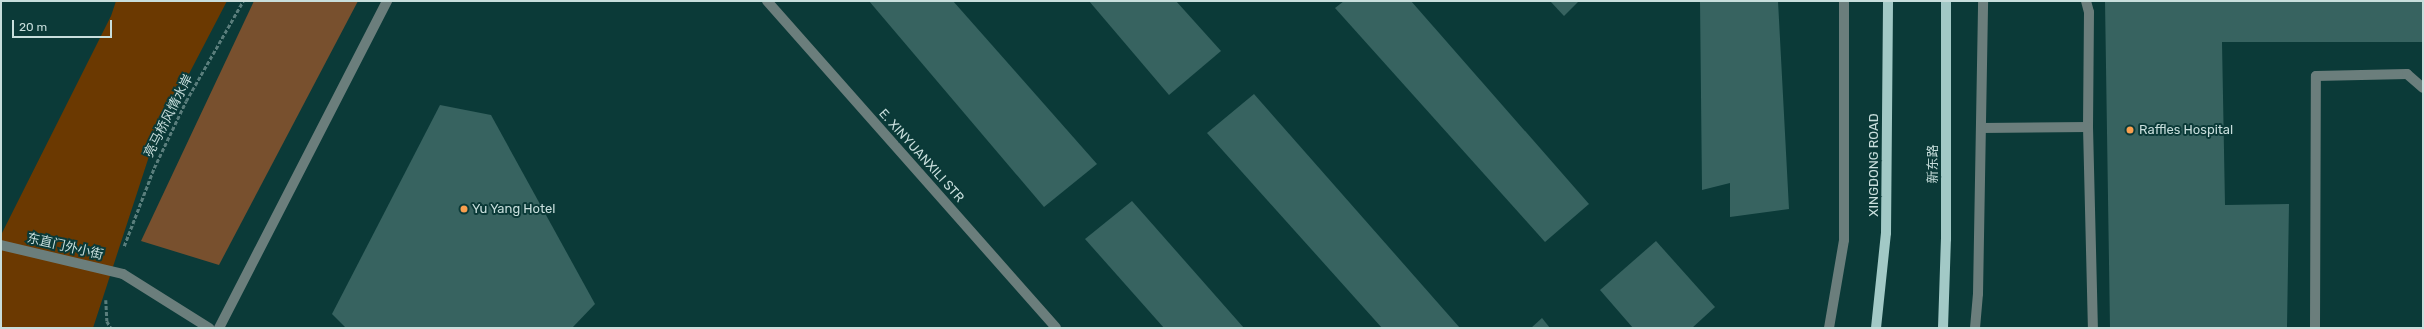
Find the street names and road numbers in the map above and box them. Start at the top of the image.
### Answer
street label: 亮马桥风情水岸 [141,72,197,160]
street label: E. XINYUANXILI STR [875,106,967,206]
street label: XINGDONG ROAD [1866,113,1882,217]
street label: 新东路 [1925,145,1941,183]
street label: 东直门外小街 [25,231,105,263]

